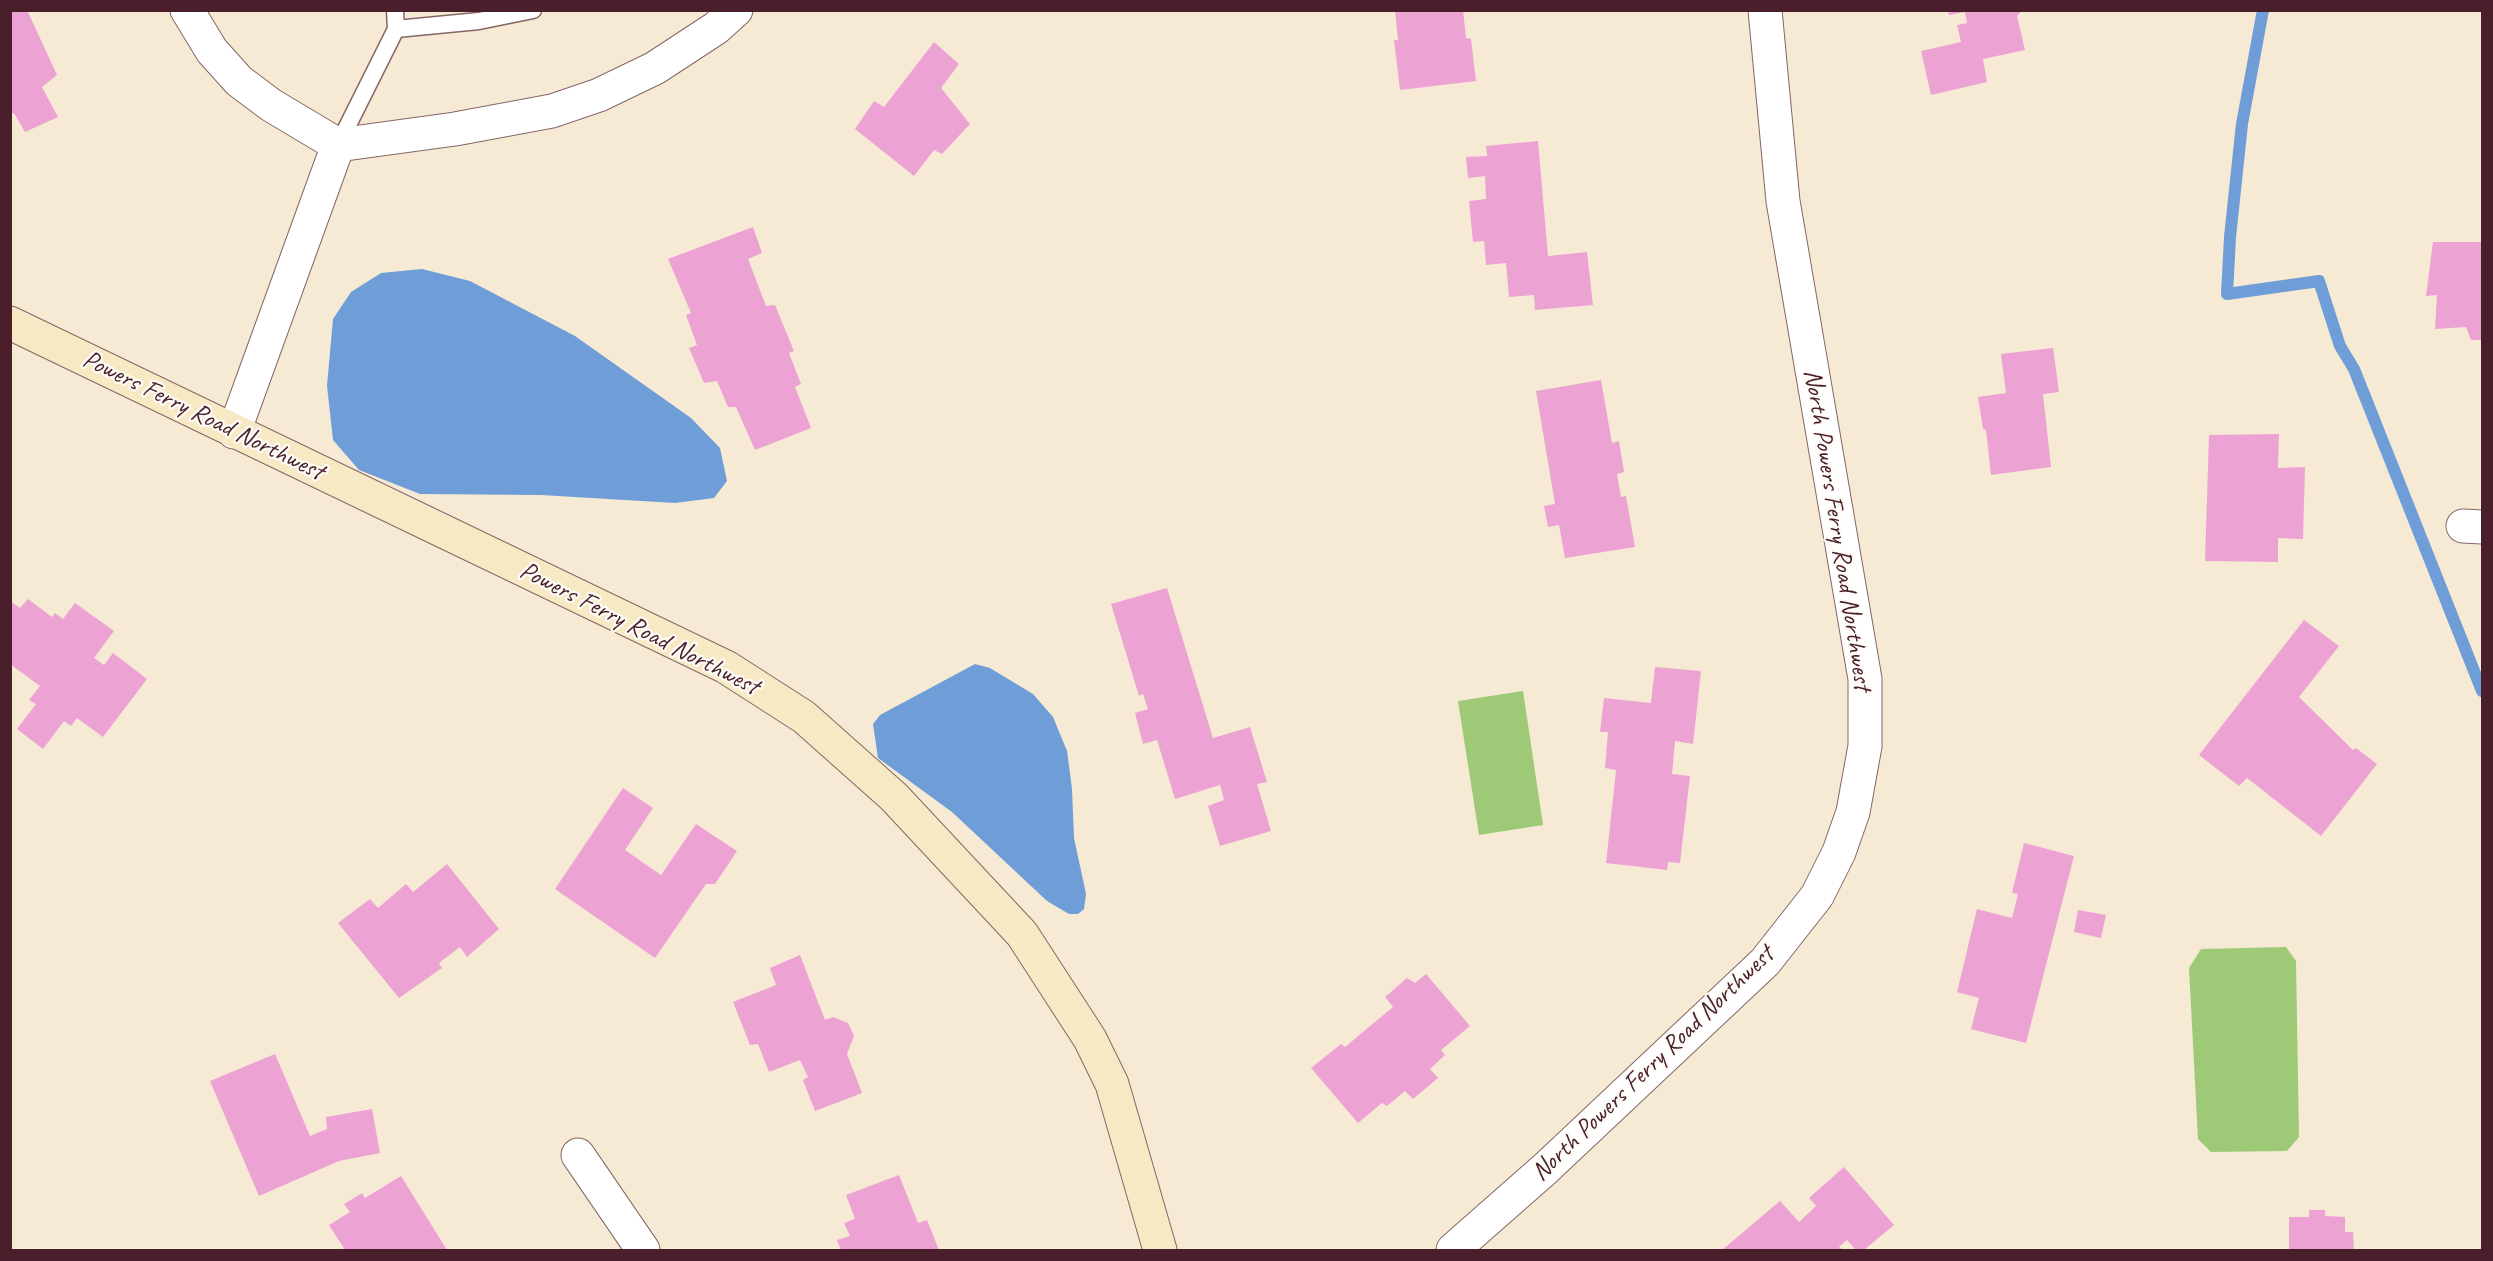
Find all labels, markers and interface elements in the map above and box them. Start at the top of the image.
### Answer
street label: Powers Ferry Road Northwest [77,344,329,488]
street label: North Powers Ferry Road Northwest [1796,367,1878,693]
street label: Powers Ferry Road Northwest [514,555,764,703]
street label: North Powers Ferry Road Northwest [1525,940,1781,1188]

